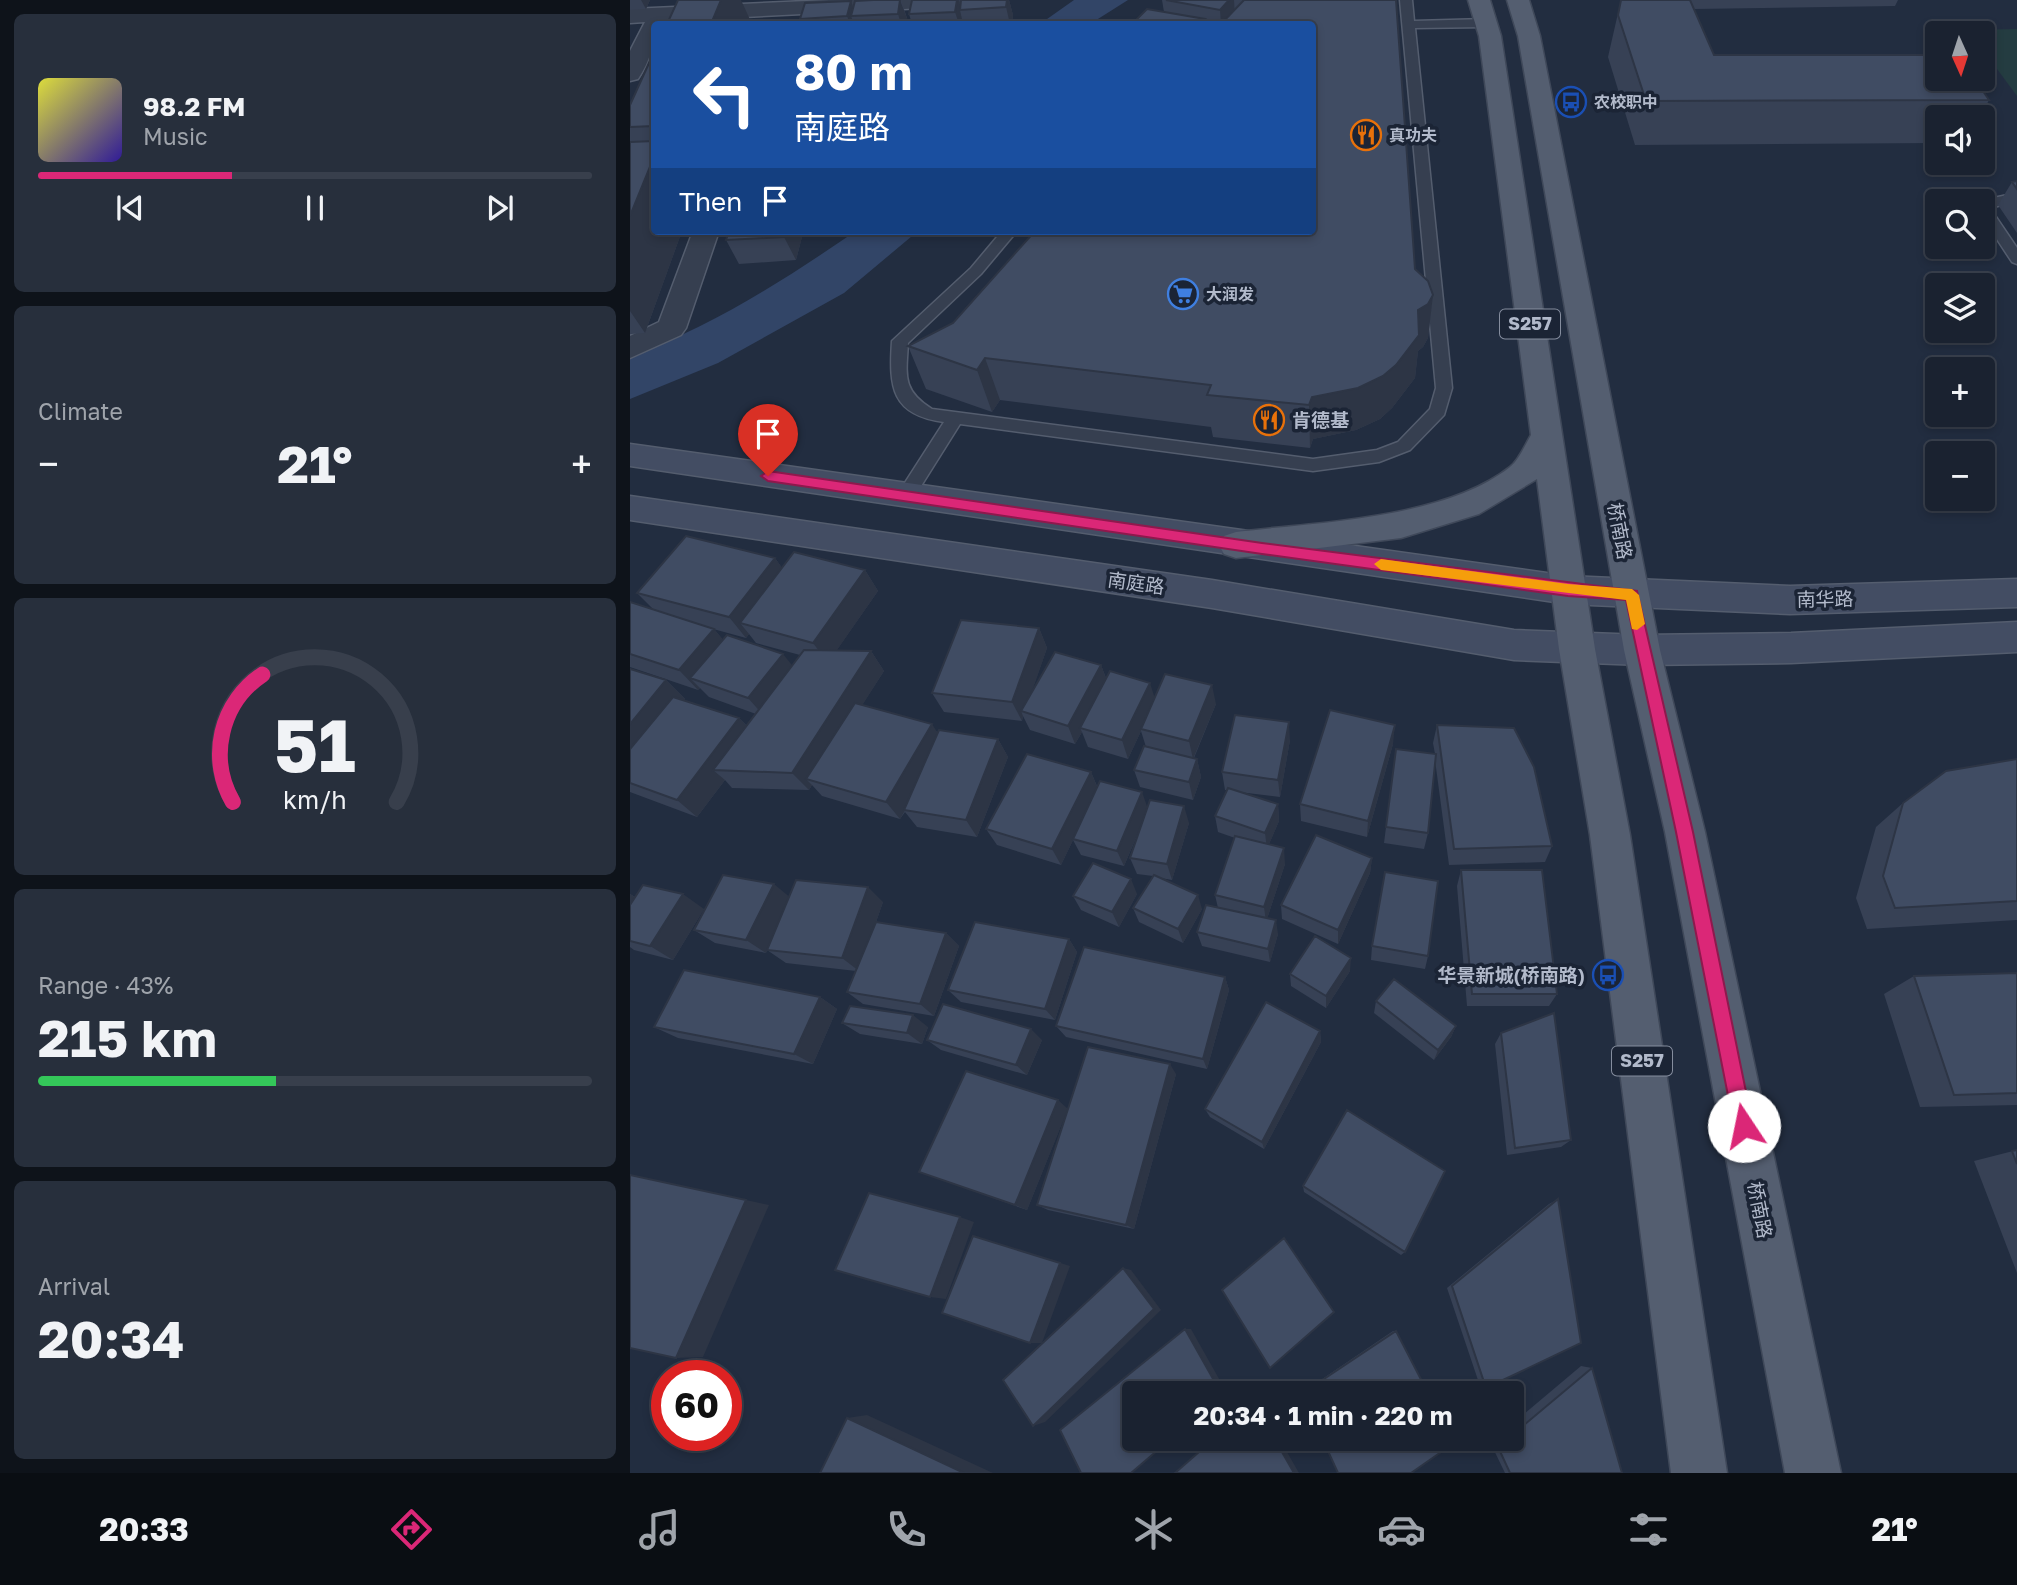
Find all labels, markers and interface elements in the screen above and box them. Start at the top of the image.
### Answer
north arrow [1925,21,1995,91]
map controls [1925,21,1995,511]
text: 80 m [794,42,912,101]
icon: left [679,49,770,140]
bus stop icon: 农校职中 [1554,85,1588,119]
text: 98.2 FM [143,91,245,122]
place label: 农校职中 [1594,92,1658,112]
button: sound [1925,105,1995,175]
text: 南庭路 [794,108,890,146]
restaurant icon: 真功夫 [1349,118,1383,152]
text: Music [143,122,208,150]
place label: 真功夫 [1389,125,1437,145]
icon: arrive [756,182,794,220]
text: Then [679,186,742,217]
icon: previous [111,189,149,227]
icon: pause [296,189,334,227]
icon: next [481,189,519,227]
button: search [1925,189,1995,259]
button: layers [1925,273,1995,343]
supermarket icon: 大润发 [1166,277,1200,311]
place label: 大润发 [1206,284,1254,304]
road number: S257 [1500,310,1560,338]
button: + [1925,357,1995,427]
text: Climate [38,397,123,425]
restaurant icon: 肯德基 [1252,403,1286,437]
pin [738,404,798,476]
place label: 肯德基 [1292,408,1350,431]
icon: arrive [749,415,787,453]
text: 21° [277,432,353,494]
text: − [38,441,59,486]
text: + [571,441,592,486]
button: − [1925,441,1995,511]
street label: 桥南路 [1604,501,1637,561]
street label: 南庭路 [1106,567,1166,598]
street label: 南华路 [1796,587,1854,610]
text: 51 [274,702,356,789]
text: km/h [283,784,347,815]
bus stop icon: 华景新城(桥南路) [1591,958,1625,992]
place label: 华景新城(桥南路) [1438,963,1585,986]
text: Range · 43% [38,971,173,999]
text: 215 km [38,1006,217,1068]
road number: S257 [1612,1046,1672,1076]
position arrow [1707,1089,1781,1163]
street label: 桥南路 [1744,1180,1777,1240]
text: Arrival [38,1272,110,1300]
text: 20:34 [38,1307,184,1369]
speed limit sign: 60 [651,1360,742,1451]
text: 20:34 · 1 min · 220 m [1193,1400,1453,1431]
icon: directions [387,1505,436,1554]
icon: music [635,1505,684,1554]
icon: phone [882,1505,931,1554]
icon: climate [1129,1505,1178,1554]
icon: car [1377,1505,1426,1554]
icon: filters [1624,1505,1673,1554]
text: 20:33 [99,1510,189,1548]
text: 21° [1871,1510,1918,1548]

